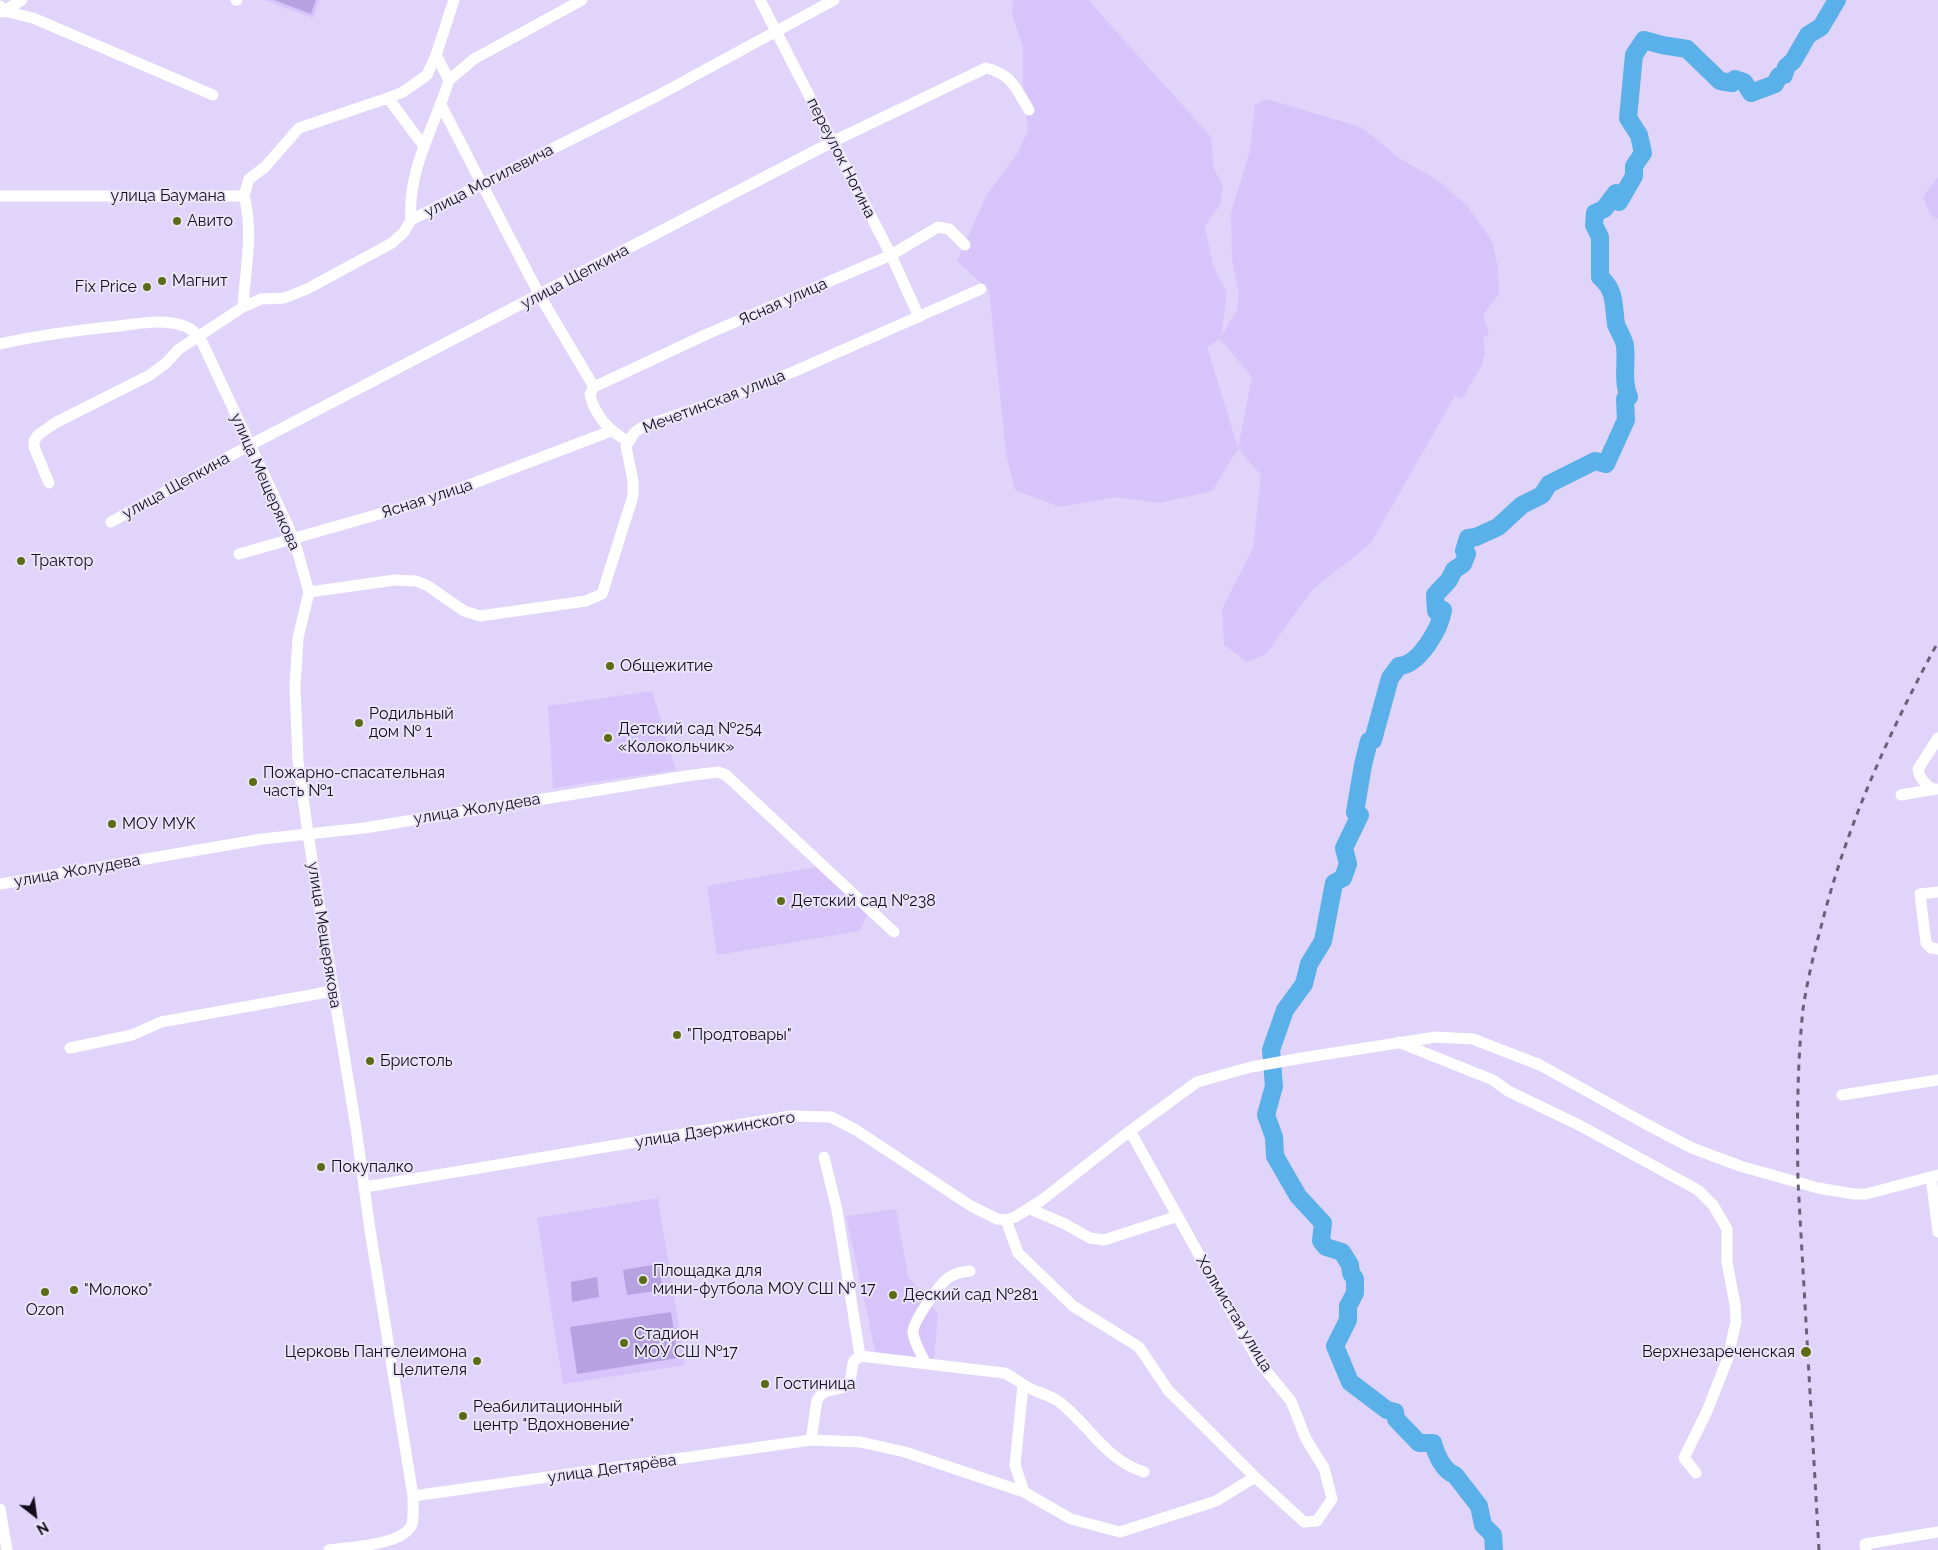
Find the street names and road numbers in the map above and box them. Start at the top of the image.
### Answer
street label: переулок Ногина [802,95,880,221]
street label: улица Могилевича [421,140,557,222]
street label: улица Баумана [111,186,225,206]
street label: улица Щепкина [518,240,632,314]
street label: Ясная улица [736,274,830,330]
street label: Мечетинская улица [640,366,788,438]
street label: улица Мещерякова [226,410,304,554]
street label: улица Щепкина [119,449,233,523]
street label: Ясная улица [379,475,475,523]
street label: улица Жолудева [412,790,542,828]
street label: улица Жолудева [12,850,142,892]
street label: улица Мещерякова [303,860,345,1010]
street label: улица Дзержинского [634,1108,796,1152]
street label: Холмистая улица [1192,1252,1276,1376]
street label: улица Дегтярёва [547,1450,677,1488]

